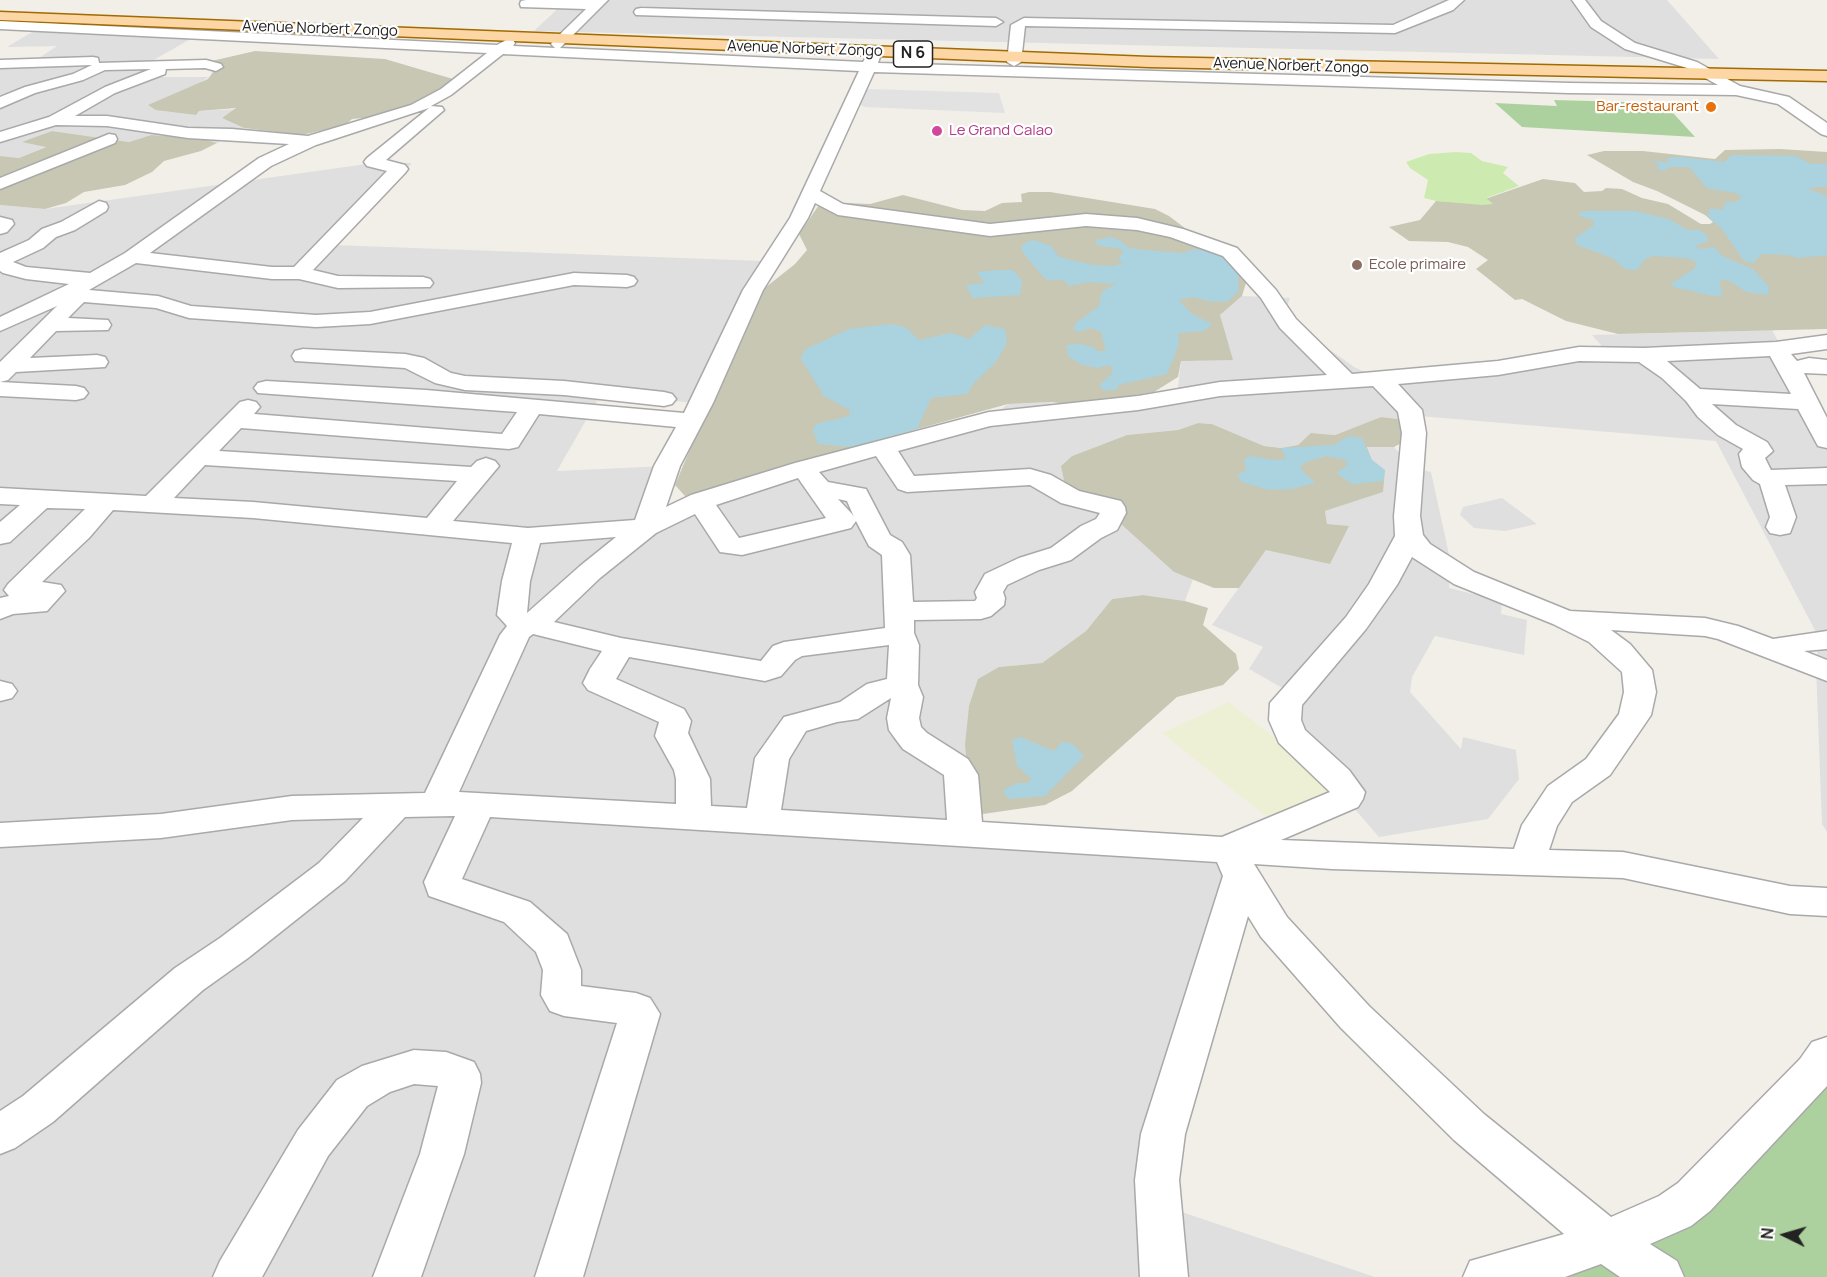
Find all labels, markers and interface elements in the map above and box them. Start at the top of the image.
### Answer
street label: Avenue Norbert Zongo [242,17,398,41]
street label: Avenue Norbert Zongo [727,37,883,61]
road number: N 6 [894,41,932,67]
street label: Avenue Norbert Zongo [1213,54,1369,78]
place label: Bar-restaurant [1596,98,1699,116]
marker: Bar-restaurant [1704,100,1718,114]
place label: Le Grand Calao [949,122,1053,140]
marker: Le Grand Calao [930,124,944,138]
place label: Ecole primaire [1369,256,1466,274]
marker: Ecole primaire [1350,258,1364,272]
north arrow [1755,1205,1815,1265]
text: N [1756,1227,1779,1240]

